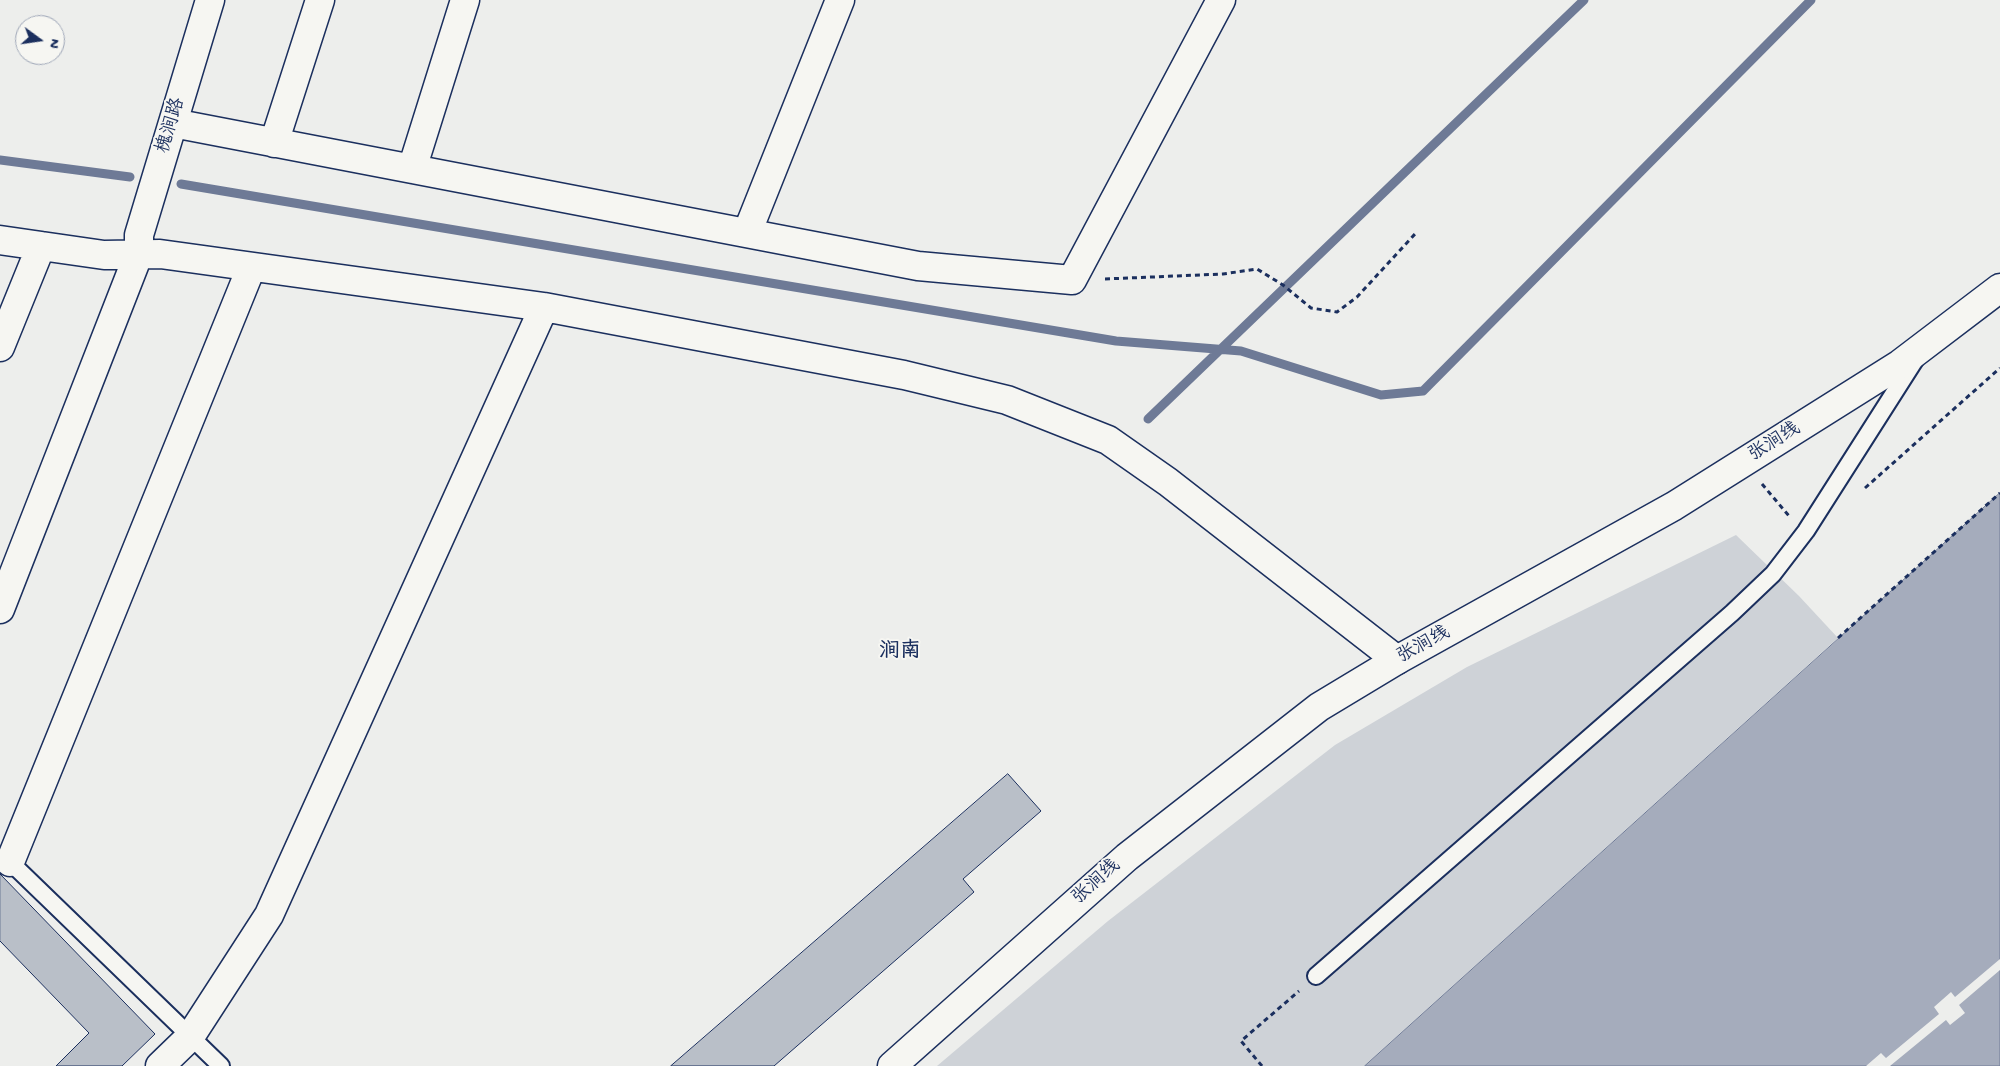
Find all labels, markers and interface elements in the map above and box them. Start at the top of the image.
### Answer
north arrow [15,15,65,65]
text: N [45,37,63,50]
street label: 槐涧路 [153,95,191,157]
street label: 张涧线 [1745,418,1805,468]
street label: 张涧线 [1394,622,1454,670]
district label: 涧南 [879,640,921,666]
street label: 张涧线 [1068,855,1126,911]

